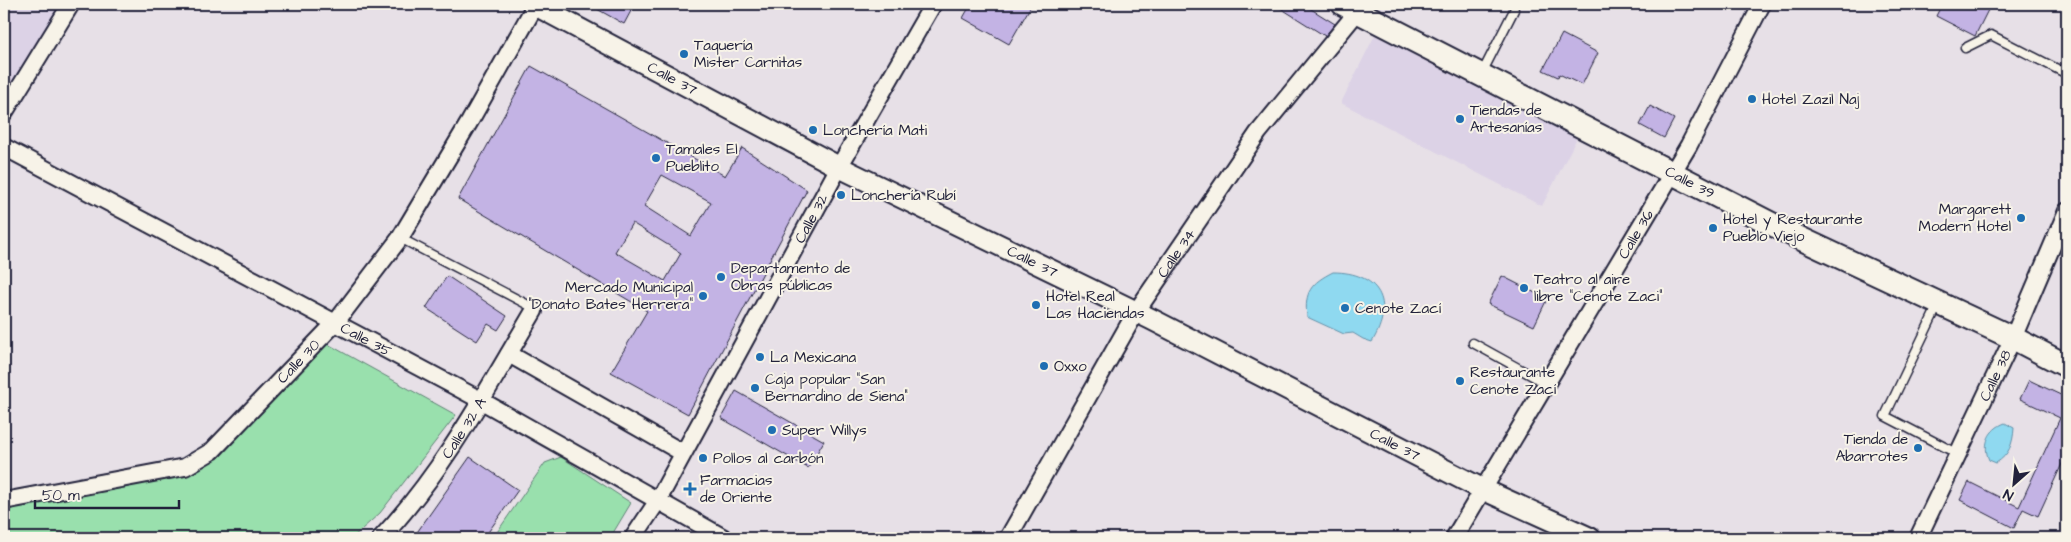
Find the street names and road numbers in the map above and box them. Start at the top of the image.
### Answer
street label: Calle 37 [643,57,701,101]
street label: Calle 39 [1661,161,1718,204]
street label: Calle 32 [790,190,834,247]
street label: Calle 36 [1613,205,1659,263]
street label: Calle 34 [1152,225,1201,282]
street label: Calle 37 [1003,240,1061,283]
street label: Calle 35 [337,317,396,362]
street label: Calle 30 [272,334,325,388]
street label: Calle 38 [1975,346,2017,405]
street label: Calle 32 A [437,393,492,463]
street label: Calle 37 [1366,423,1424,466]

